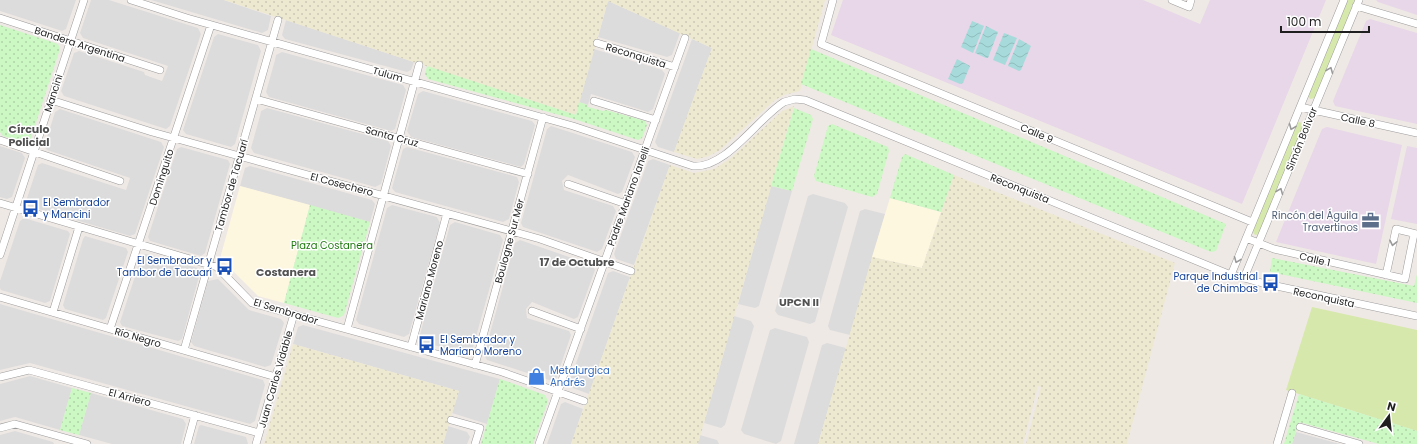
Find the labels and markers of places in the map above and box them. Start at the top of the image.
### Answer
place label: El Sembrador y Mancini [43,195,110,222]
bus stop icon: El Sembrador y Mancini [20,198,40,218]
place label: Rincón del Águila Travertinos [1272,208,1358,235]
office icon: Rincón del Águila Travertinos [1361,211,1381,231]
place label: El Sembrador y Tambor de Tacuarí [117,253,213,280]
bus stop icon: El Sembrador y Tambor de Tacuarí [215,256,235,276]
place label: Parque Industrial de Chimbas [1173,269,1258,296]
bus stop icon: Parque Industrial de Chimbas [1261,272,1281,292]
place label: El Sembrador y Mariano Moreno [440,332,522,359]
bus stop icon: El Sembrador y Mariano Moreno [417,335,437,355]
place label: Metalurgica Andrés [550,363,610,390]
shop icon: Metalurgica Andrés [527,366,547,386]

